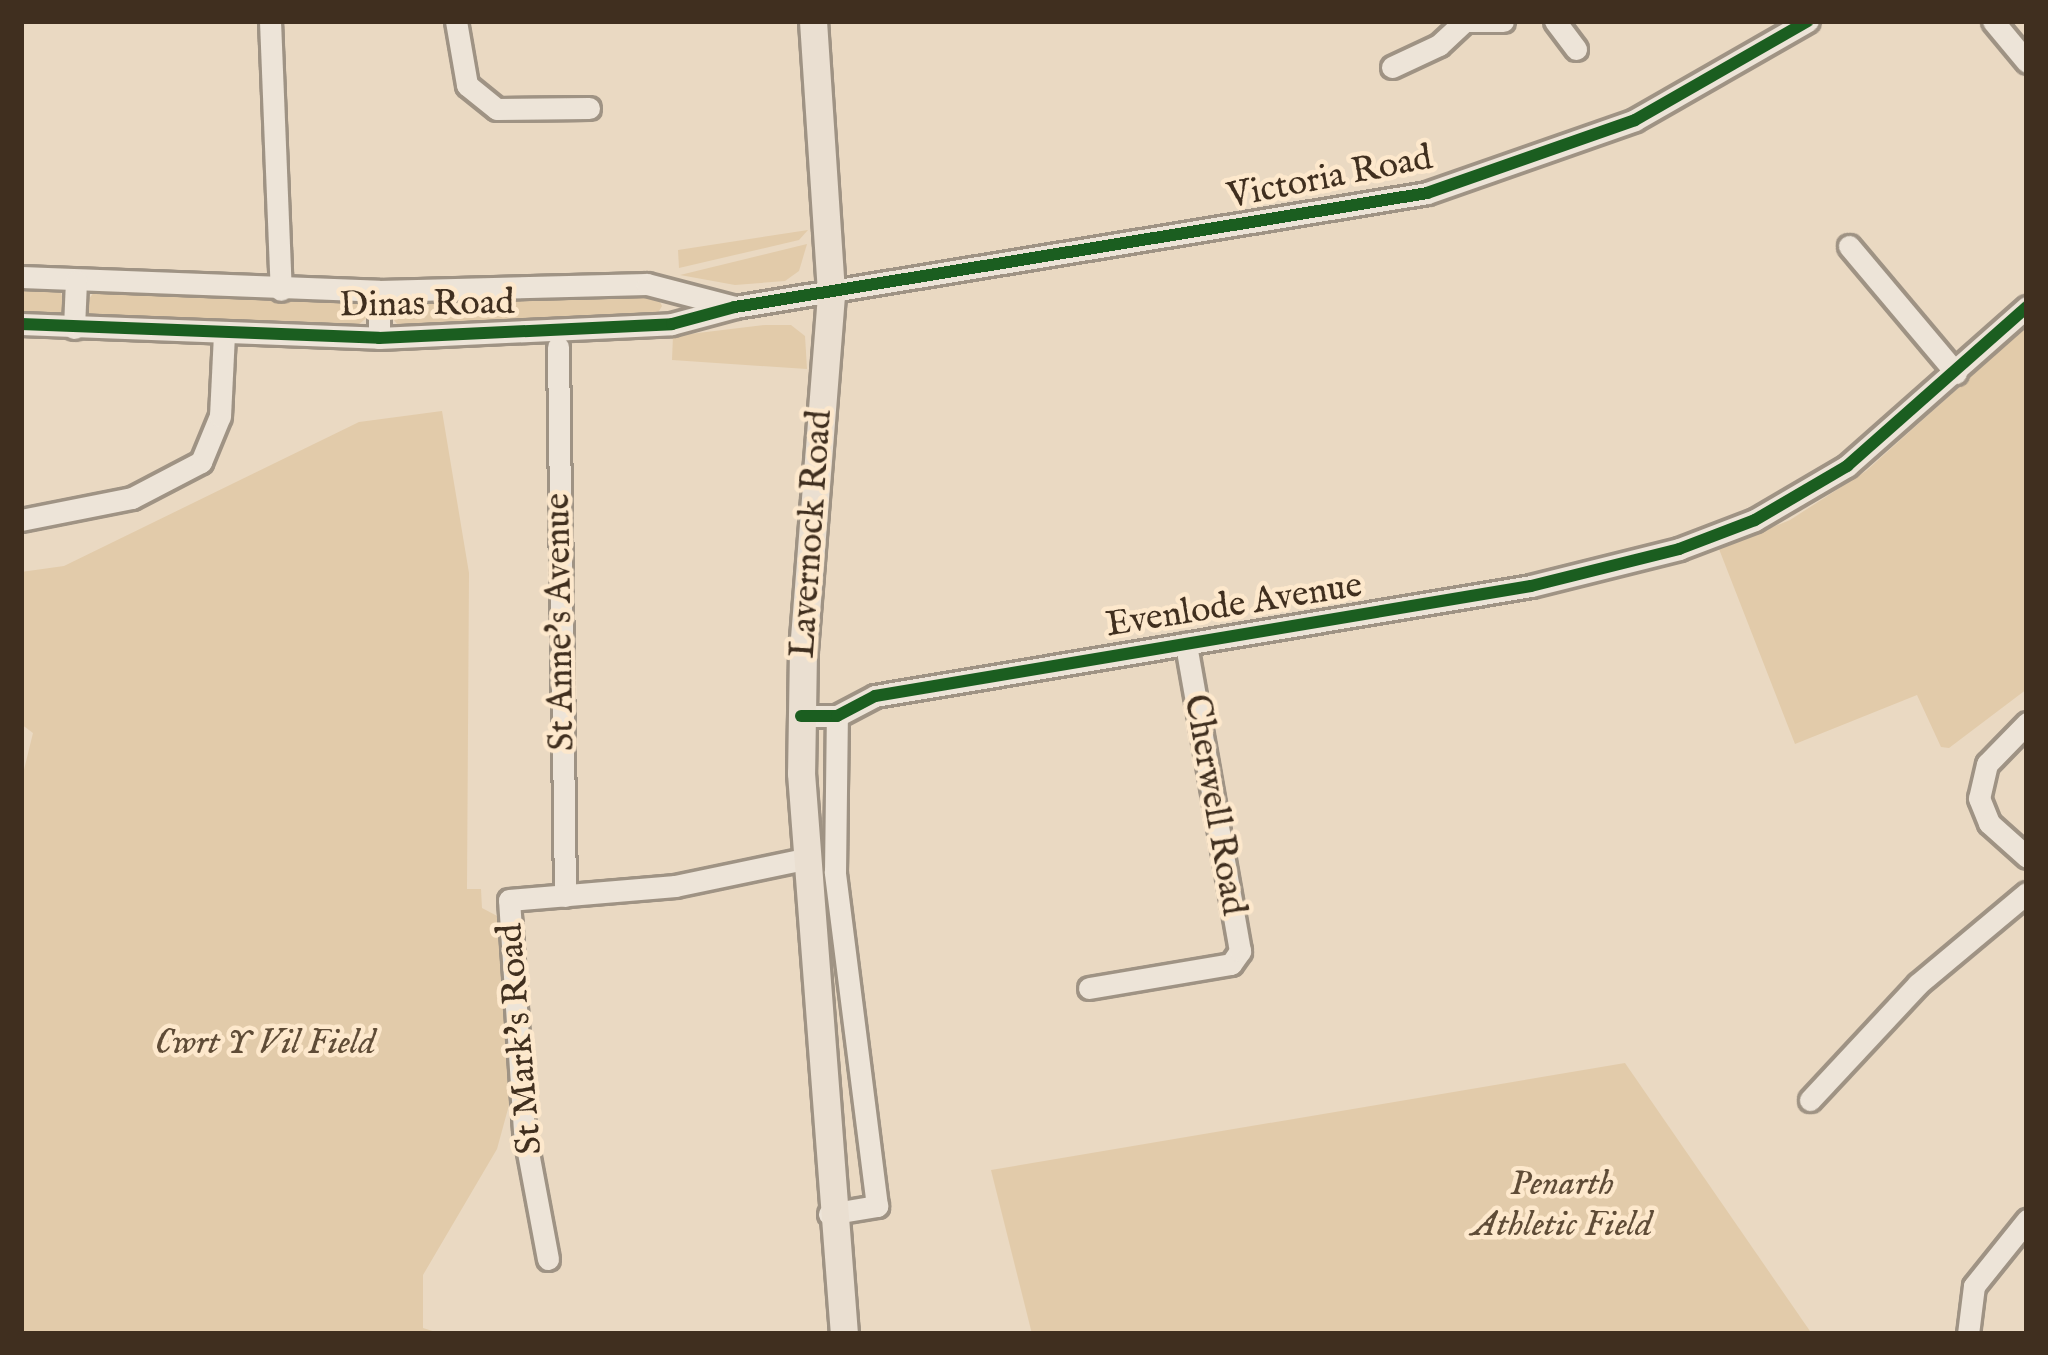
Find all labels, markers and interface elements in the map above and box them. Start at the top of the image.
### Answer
street label: Victoria Road [1224,137,1436,219]
street label: Dinas Road [339,282,515,328]
street label: Lavernock Road [782,408,842,660]
street label: St Anne's Avenue [537,493,585,751]
street label: Evenlode Avenue [1103,564,1365,648]
street label: Cherwell Road [1173,691,1255,919]
street label: St Mark's Road [489,922,553,1156]
park label: Cwrt Y Vil Field [155,1022,375,1066]
park label: Penarth Athletic Field [1472,1162,1652,1247]

